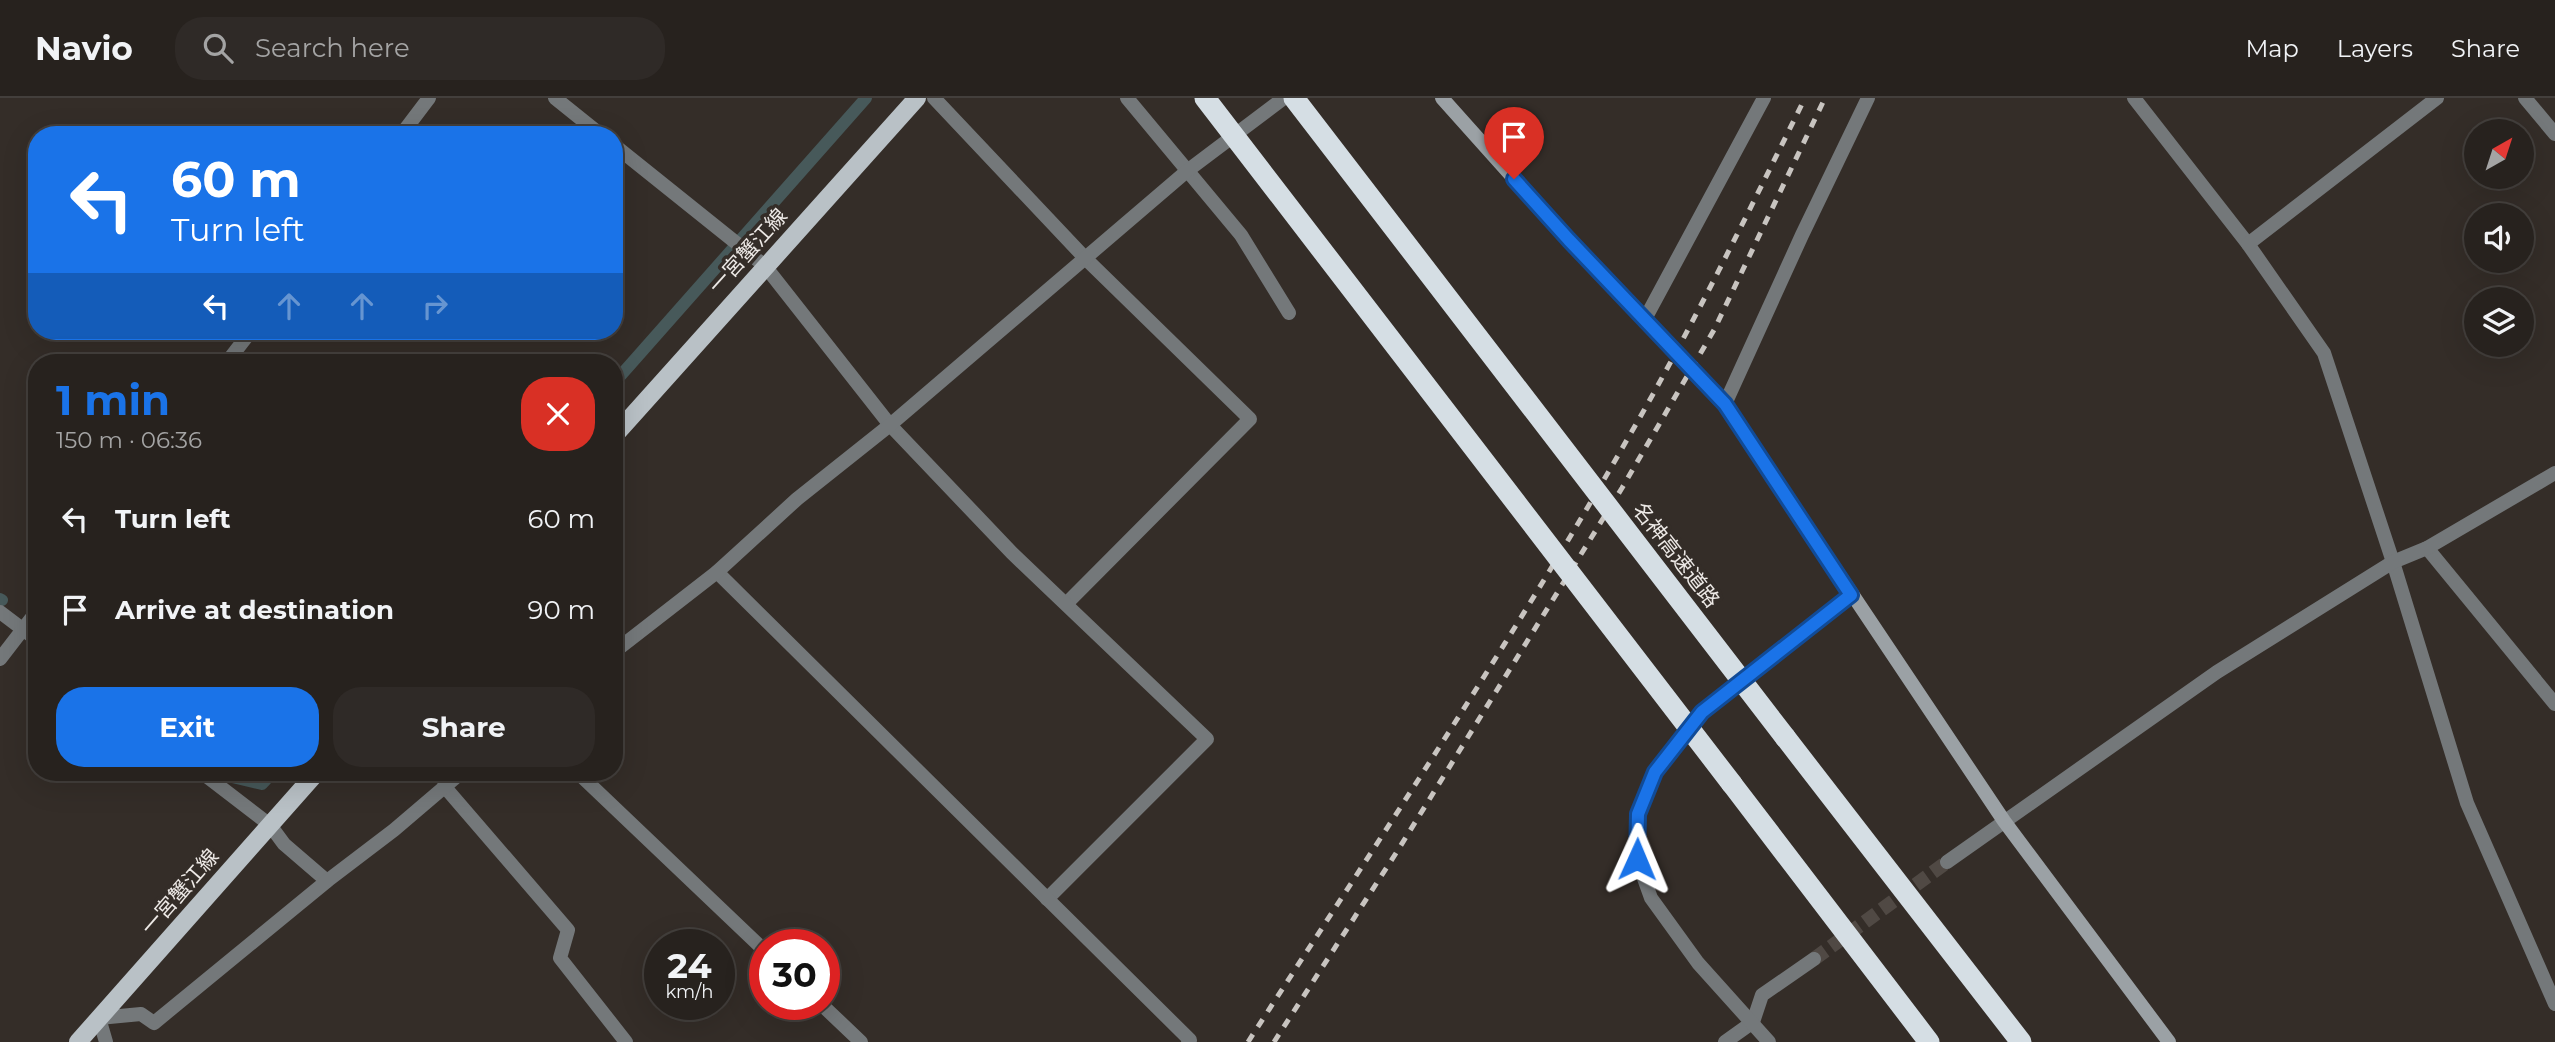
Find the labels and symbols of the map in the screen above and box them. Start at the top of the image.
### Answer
pin [1484,107,1544,179]
north arrow [2464,119,2534,189]
street label: 一宮蟹江線 [703,203,792,298]
street label: 名神高速道路 [1628,497,1725,612]
position arrow [1600,822,1674,896]
street label: 一宮蟹江線 [136,844,223,939]
speed limit sign: 30 [749,929,840,1020]

